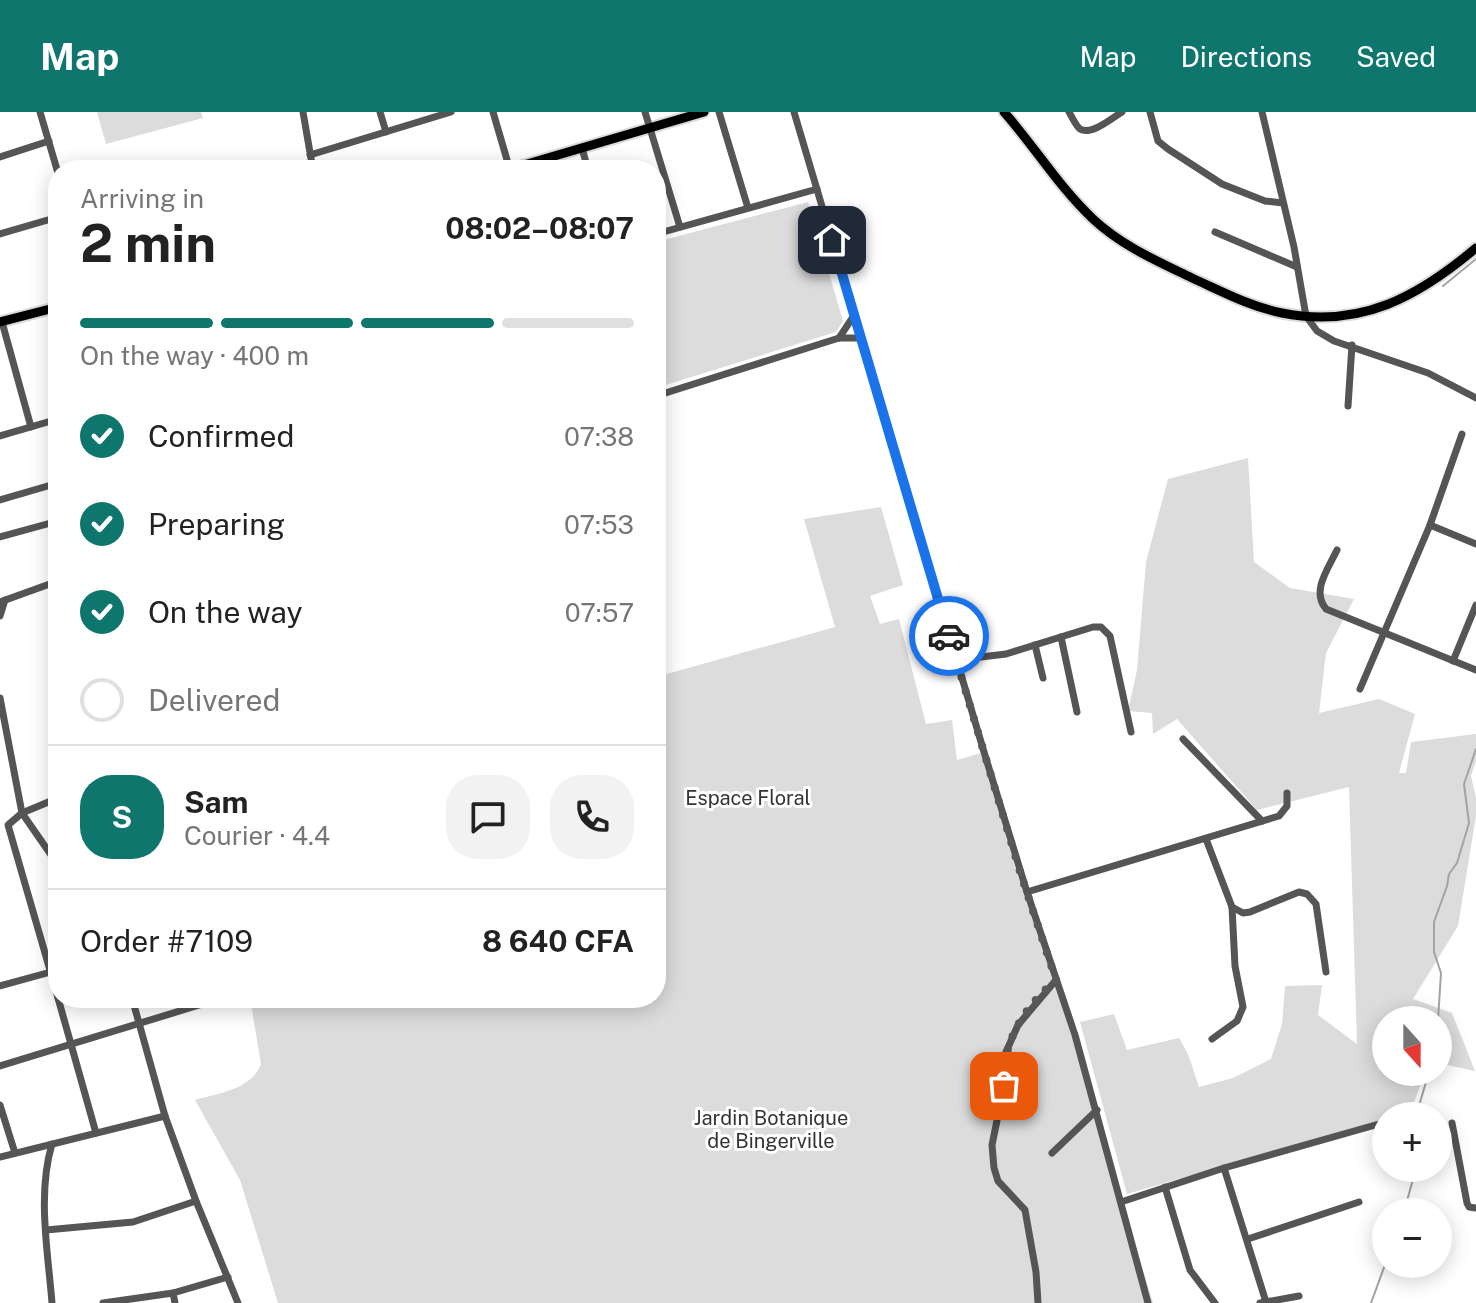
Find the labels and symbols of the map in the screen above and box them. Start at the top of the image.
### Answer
pin [798,206,866,274]
courier [909,596,989,676]
park label: Espace Floral [685,786,811,810]
north arrow [1372,1006,1452,1086]
pin [970,1052,1038,1120]
park label: Jardin Botanique de Bingerville [694,1106,848,1153]

